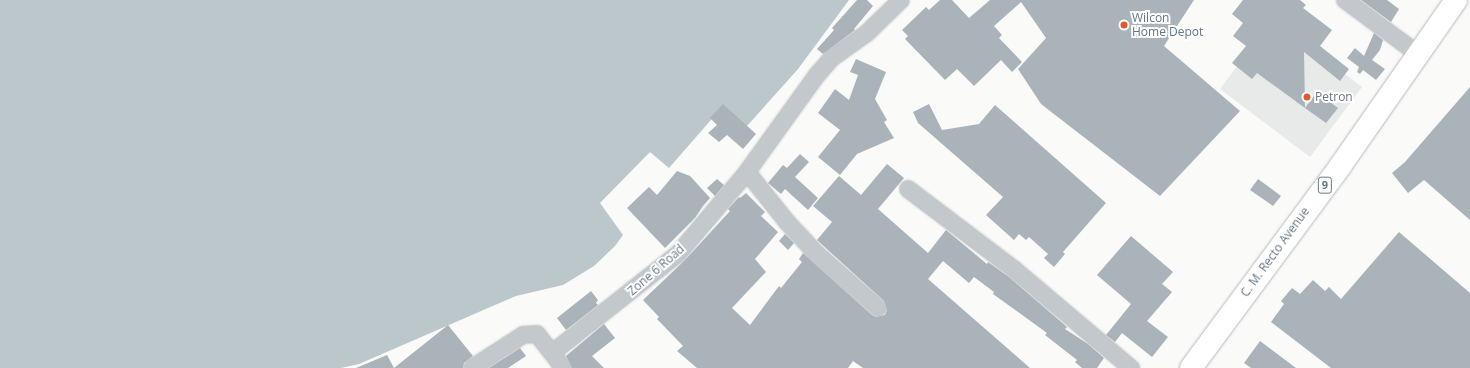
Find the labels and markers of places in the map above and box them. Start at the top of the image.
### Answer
place label: Wilcon Home Depot [1132,11,1203,39]
marker: Wilcon Home Depot [1119,20,1129,30]
place label: Petron [1315,90,1353,104]
marker: Petron [1302,92,1312,102]

